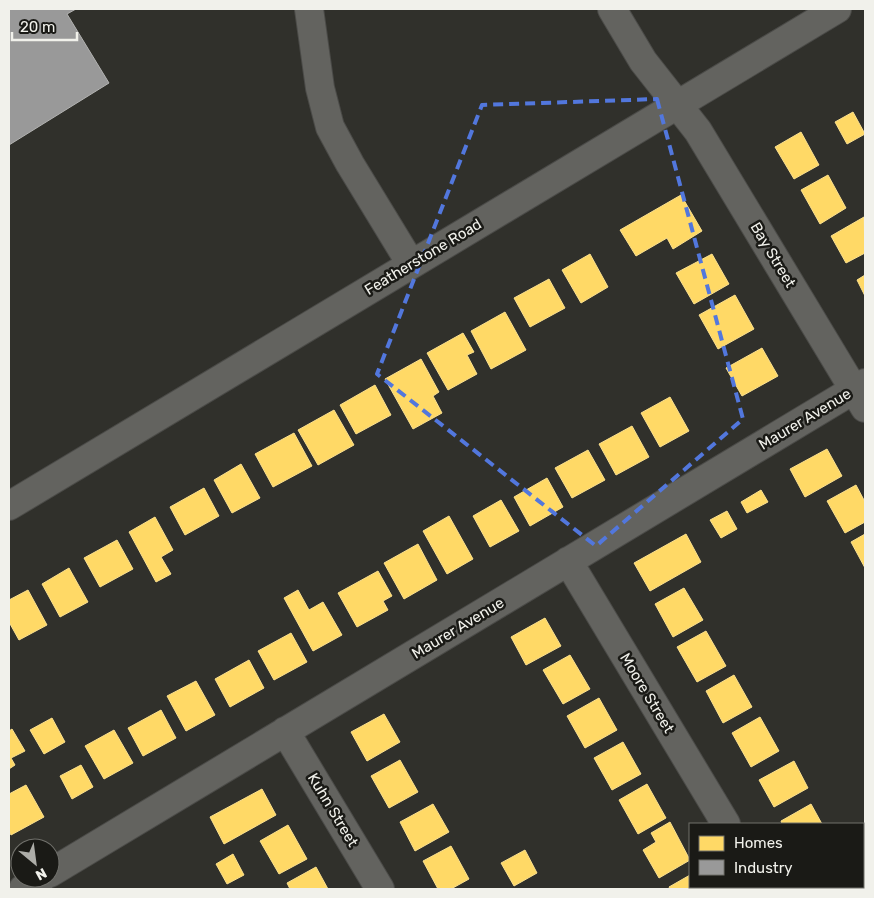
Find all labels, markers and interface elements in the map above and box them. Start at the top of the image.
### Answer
scale bar [12,10,78,42]
text: 20 m [20,18,55,36]
street label: Featherstone Road [361,215,485,299]
street label: Bay Street [746,219,800,291]
street label: Maurer Avenue [756,384,854,454]
street label: Maurer Avenue [409,593,507,663]
street label: Moore Street [616,650,678,736]
street label: Kuhn Street [304,770,362,850]
legend [689,823,864,888]
text: Homes [734,834,783,852]
north arrow [10,838,60,888]
text: Industry [734,859,793,877]
text: N [33,864,50,884]

